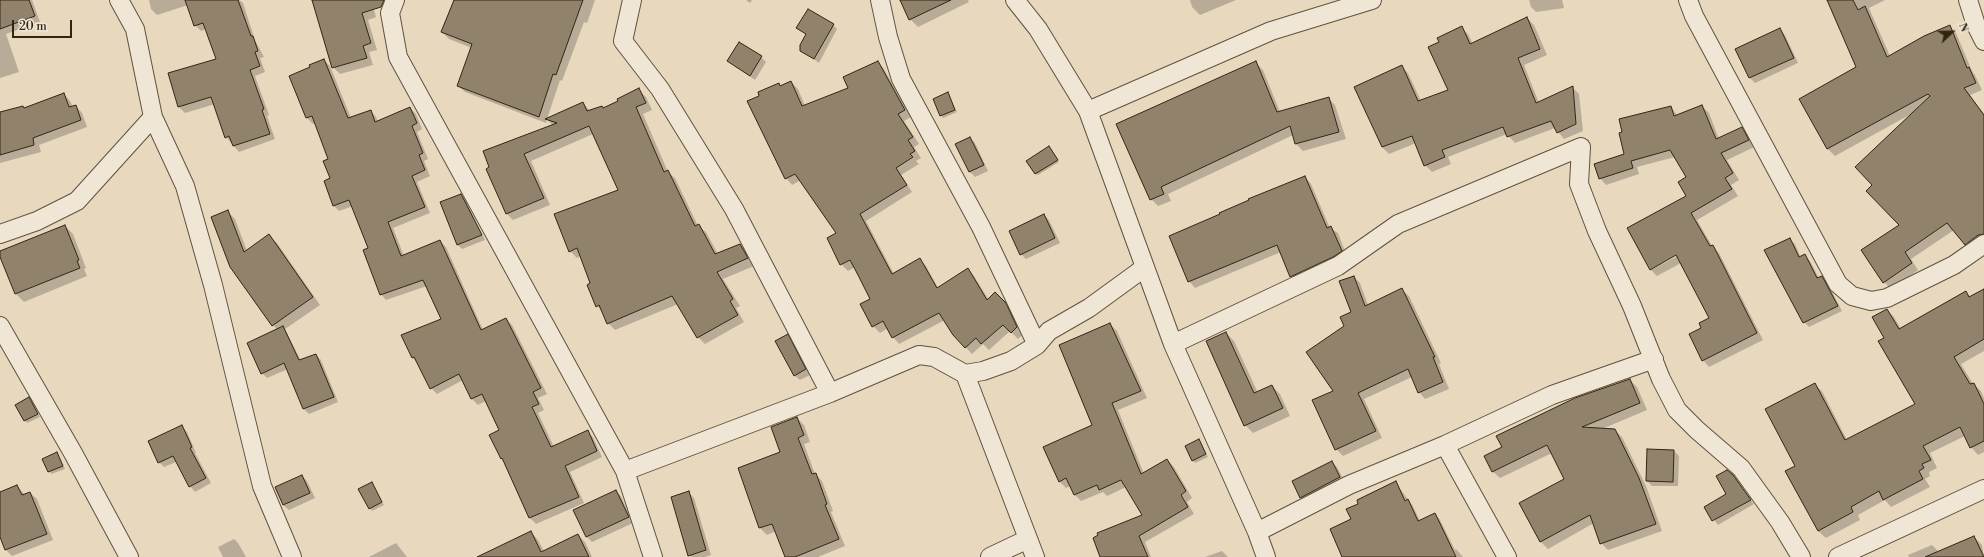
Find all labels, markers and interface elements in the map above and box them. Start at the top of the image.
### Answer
scale bar [14,12,74,38]
north arrow [1932,12,1972,52]
text: 20 m [19,19,47,34]
text: N [1955,21,1971,34]

